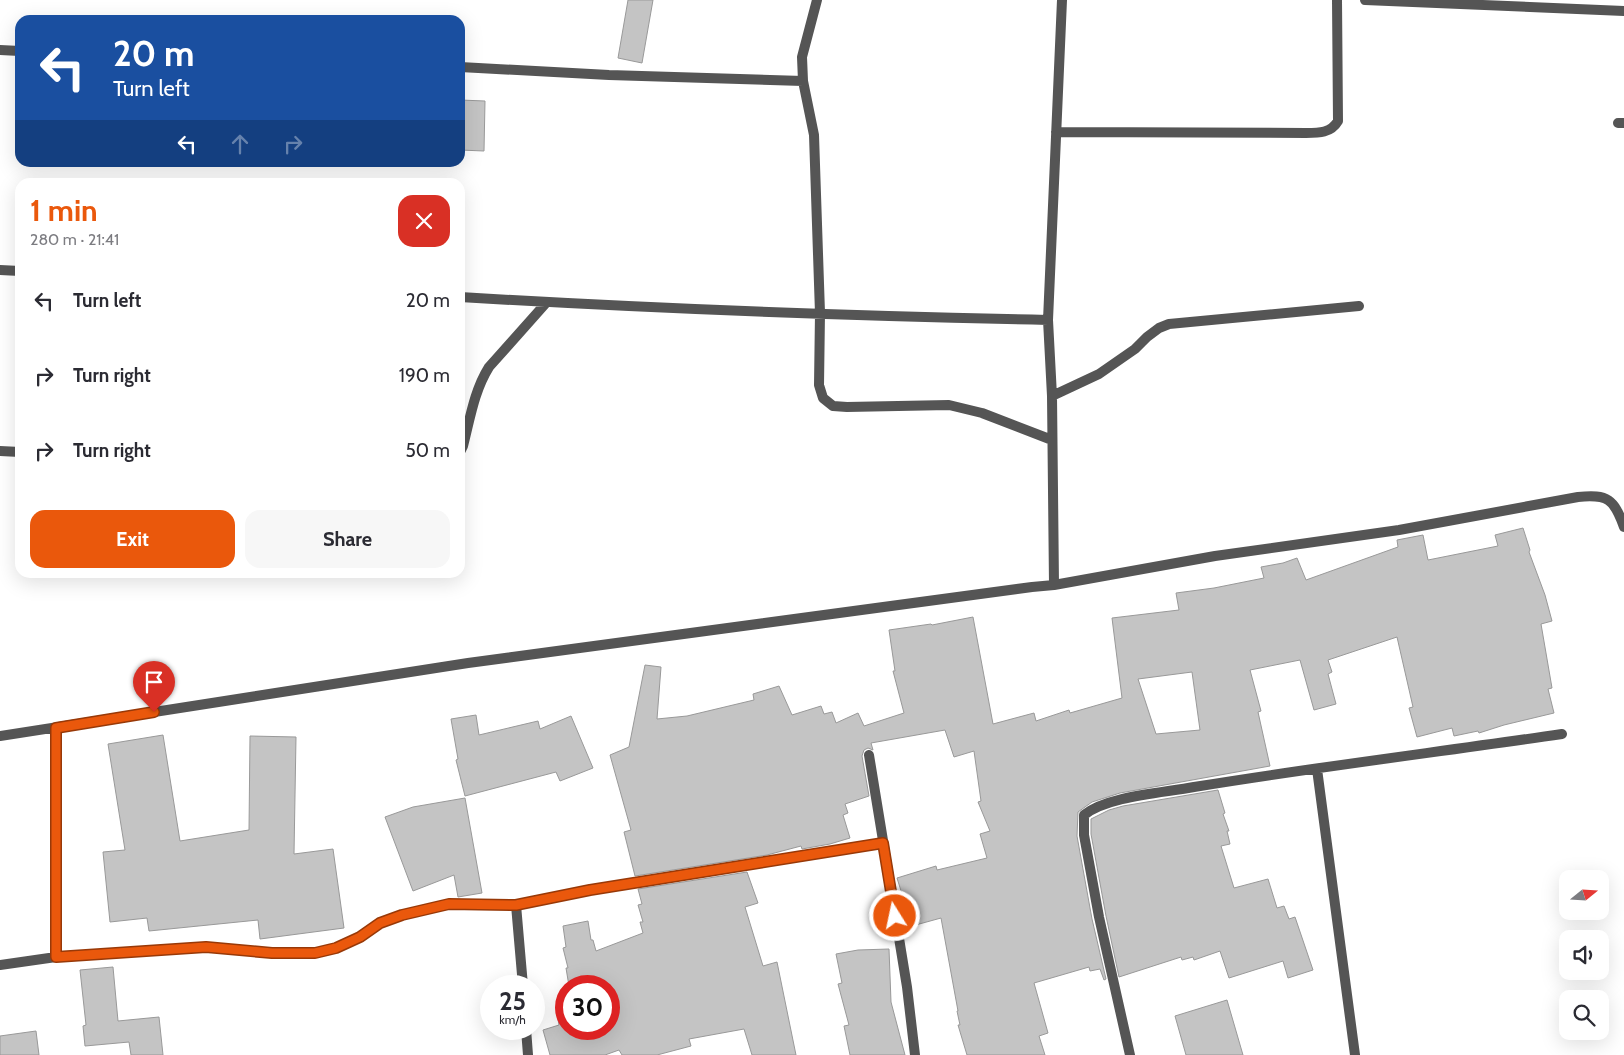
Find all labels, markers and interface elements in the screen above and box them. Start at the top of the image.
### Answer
text: 20 m [113,32,195,75]
icon: left [30,35,95,100]
text: Turn left [113,75,190,102]
icon: left [173,130,201,158]
icon: ahead [226,130,254,158]
icon: right [279,130,307,158]
text: 1 min [30,192,98,229]
button: close [398,195,450,247]
text: 280 m · 21:41 [30,230,119,249]
icon: left [30,287,58,315]
text: Turn left [73,289,141,312]
text: 20 m [406,289,450,312]
icon: right [30,362,58,390]
text: Turn right [73,364,151,387]
text: 190 m [399,364,450,387]
icon: right [30,437,58,465]
text: Turn right [73,439,151,462]
text: 50 m [406,439,450,462]
button: Exit [30,510,235,568]
button: Share [245,510,450,568]
pin [133,661,175,712]
icon: arrive [140,668,168,696]
north arrow [1559,870,1609,920]
map controls [1559,870,1609,1040]
position arrow [868,889,920,941]
button: sound [1559,930,1609,980]
speed limit sign: 30 [555,975,620,1040]
text: 25 [499,986,526,1016]
button: search [1559,990,1609,1040]
text: km/h [499,1012,526,1027]

